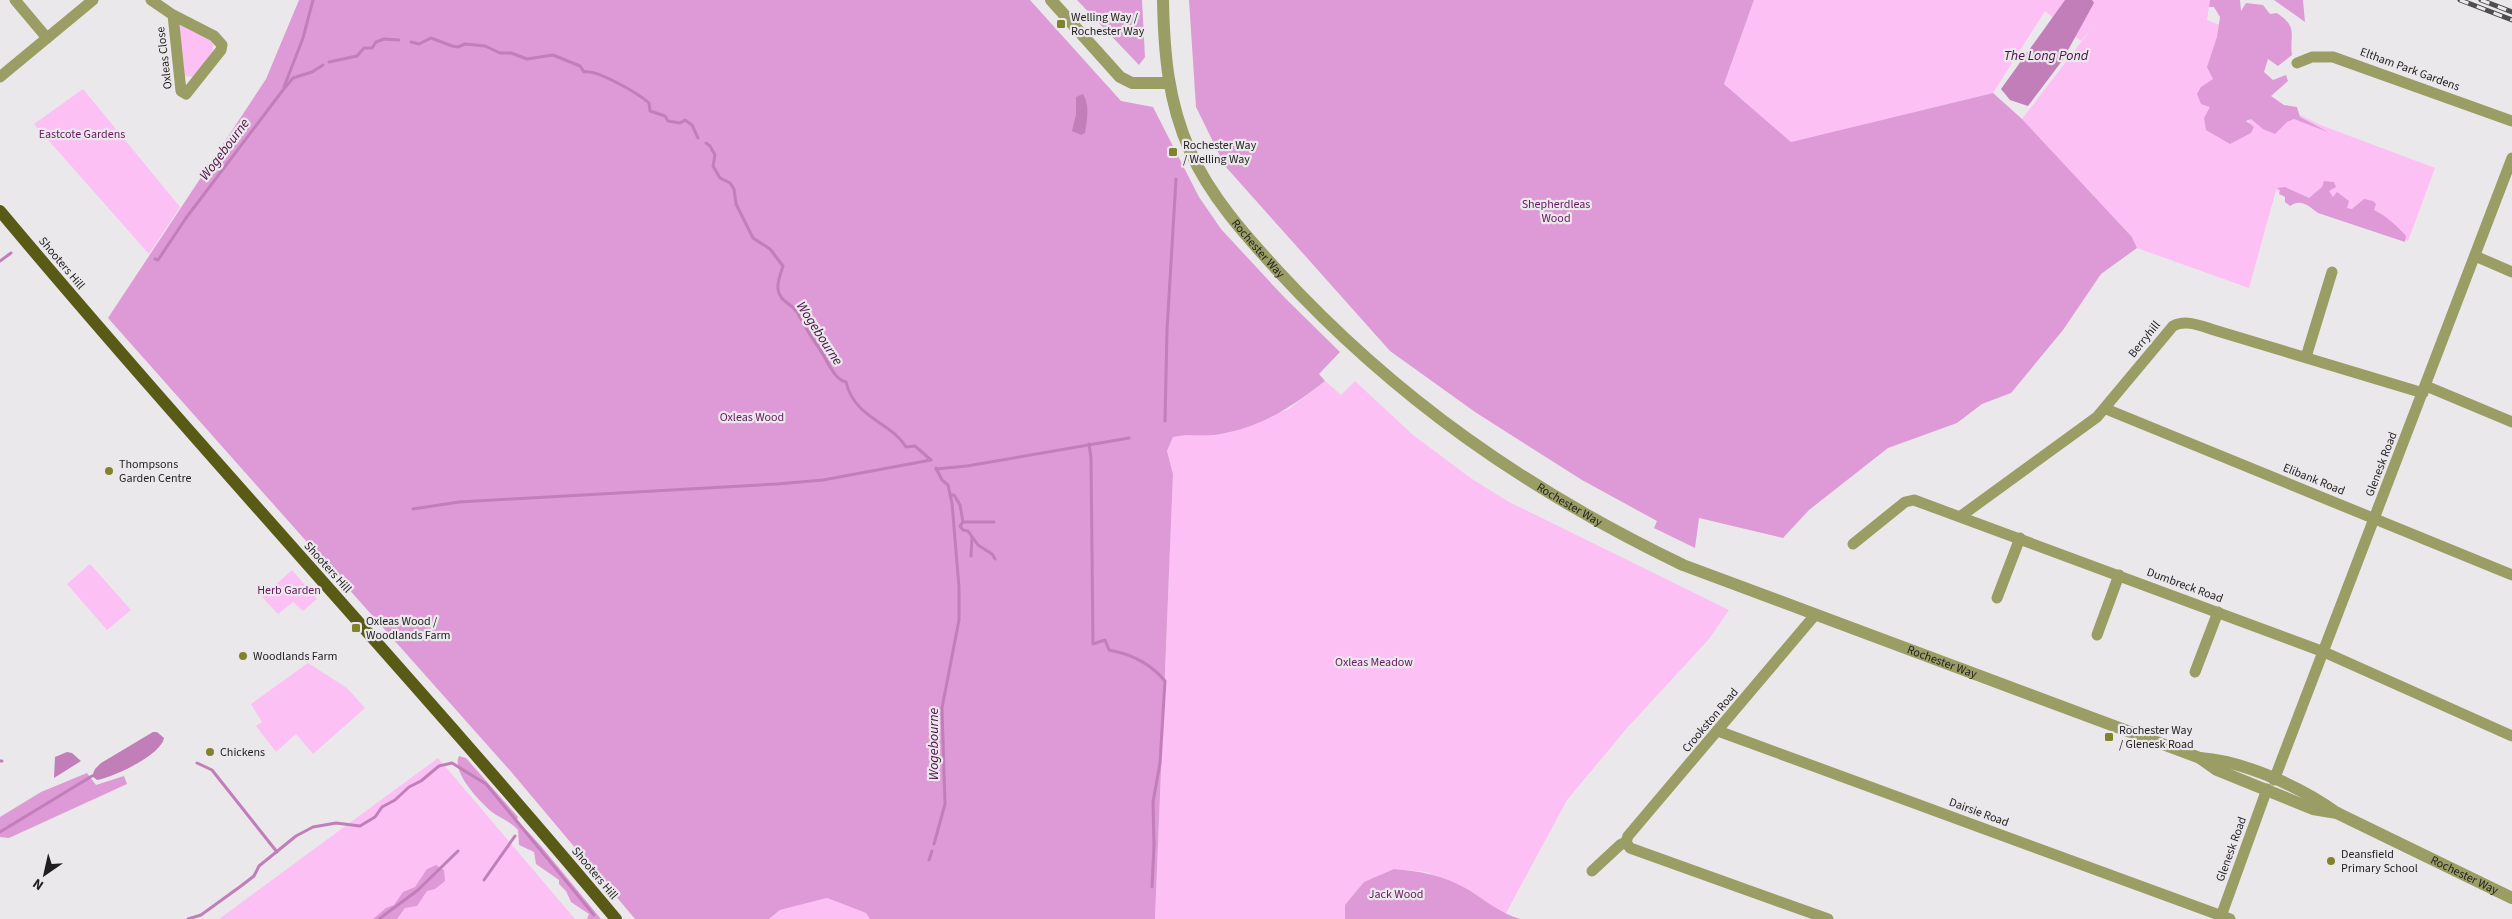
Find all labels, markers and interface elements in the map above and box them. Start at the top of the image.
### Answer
place label: Welling Way / Rochester Way [1071,9,1145,40]
marker: Welling Way / Rochester Way [1055,18,1067,30]
street label: Oxleas Close [152,26,177,90]
street label: Eltham Park Gardens [2358,44,2462,95]
water label: The Long Pond [2004,46,2089,66]
water label: Wogebourne [195,114,255,185]
park label: Eastcote Gardens [39,126,125,143]
place label: Rochester Way / Welling Way [1183,137,1257,168]
marker: Rochester Way / Welling Way [1167,146,1179,158]
park label: Shepherdleas Wood [1522,196,1590,227]
street label: Rochester Way [1227,216,1289,282]
street label: Shooters Hill [35,233,89,293]
water label: Wogebourne [791,298,847,370]
street label: Berryhill [2124,317,2164,361]
park label: Oxleas Wood [720,409,784,426]
street label: Glenesk Road [2361,429,2402,499]
place label: Thompsons Garden Centre [119,456,192,487]
street label: Elibank Road [2280,459,2347,500]
marker: Thompsons Garden Centre [103,465,115,477]
street label: Rochester Way [1533,479,1605,531]
street label: Shooters Hill [300,538,355,597]
street label: Dumbreck Road [2144,564,2225,607]
park label: Herb Garden [257,582,321,599]
place label: Oxleas Wood / Woodlands Farm [366,613,451,644]
marker: Oxleas Wood / Woodlands Farm [350,622,362,634]
street label: Rochester Way [1904,641,1980,683]
place label: Woodlands Farm [253,648,338,665]
marker: Woodlands Farm [237,650,249,662]
park label: Oxleas Meadow [1335,654,1413,671]
street label: Crookston Road [1678,684,1743,756]
water label: Wogebourne [924,707,944,780]
place label: Rochester Way / Glenesk Road [2119,722,2194,753]
marker: Rochester Way / Glenesk Road [2103,731,2115,743]
place label: Chickens [220,744,265,761]
marker: Chickens [204,746,216,758]
street label: Dairsie Road [1947,794,2011,831]
street label: Glenesk Road [2212,814,2251,884]
street label: Shooters Hill [568,843,622,903]
place label: Deansfield Primary School [2341,846,2418,877]
north arrow [20,849,70,899]
street label: Rochester Way [2428,852,2501,899]
marker: Deansfield Primary School [2325,855,2337,867]
text: N [29,873,48,895]
park label: Jack Wood [1369,886,1423,903]

